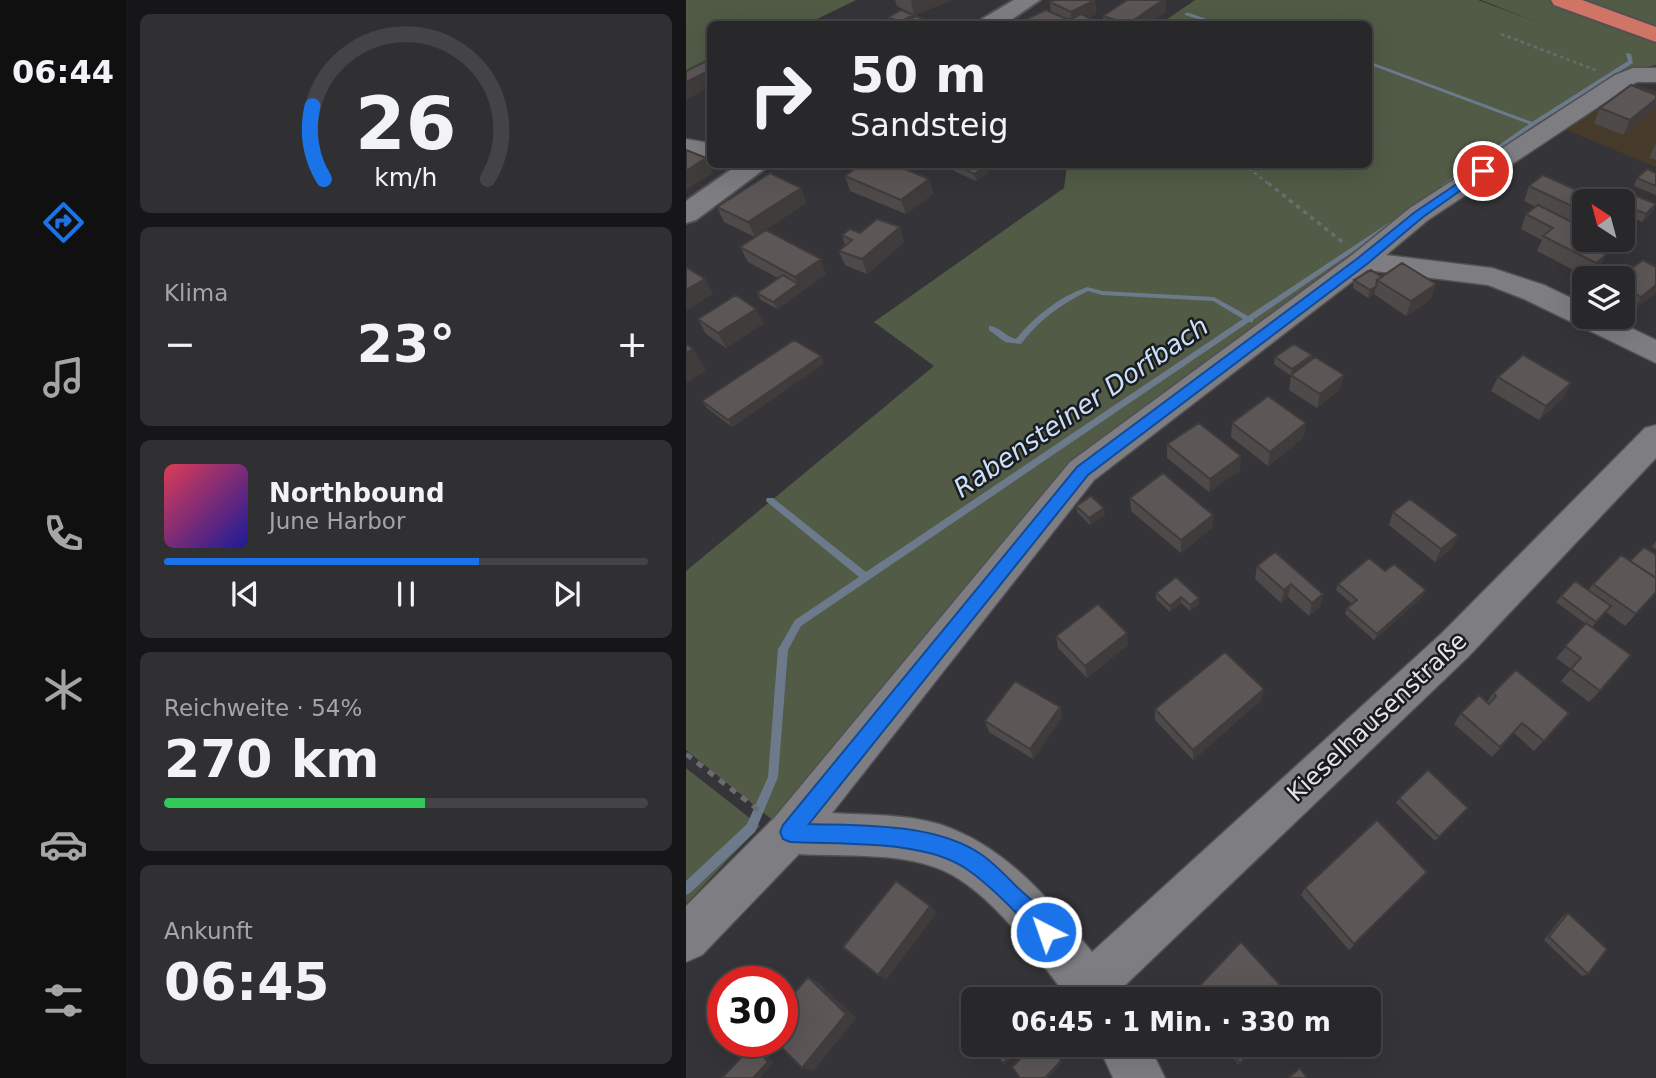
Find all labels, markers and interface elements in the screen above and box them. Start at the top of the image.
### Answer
text: 50 m [850,47,986,104]
icon: right [735,49,826,140]
text: 06:44 [12,53,114,91]
text: 26 [355,82,457,167]
text: Sandsteig [850,106,1009,144]
pin [1453,141,1513,201]
icon: arrive [1464,152,1502,190]
text: km/h [374,163,438,192]
north arrow [1572,189,1634,252]
map controls [1572,189,1635,329]
icon: directions [39,198,88,247]
button: layers [1572,266,1635,329]
text: Klima [164,280,228,306]
water label: Rabensteiner Dorfbach [948,311,1214,503]
text: 23° [357,314,455,374]
text: − [164,322,196,366]
text: + [616,322,648,366]
icon: music [39,353,88,402]
text: Northbound [269,478,445,508]
text: June Harbor [269,508,405,534]
icon: phone [39,509,88,558]
icon: previous [226,575,264,613]
icon: pause [387,575,425,613]
icon: next [548,575,586,613]
street label: Kieselhausenstraße [1281,627,1473,807]
icon: climate [39,665,88,714]
text: Reichweite · 54% [164,695,362,721]
text: 270 km [164,729,379,789]
icon: car [39,820,88,869]
position arrow [1009,895,1083,969]
text: Ankunft [164,918,253,944]
text: 06:45 [164,952,330,1012]
speed limit sign: 30 [707,966,798,1057]
icon: filters [39,976,88,1025]
text: 06:45 · 1 Min. · 330 m [1011,1007,1331,1037]

